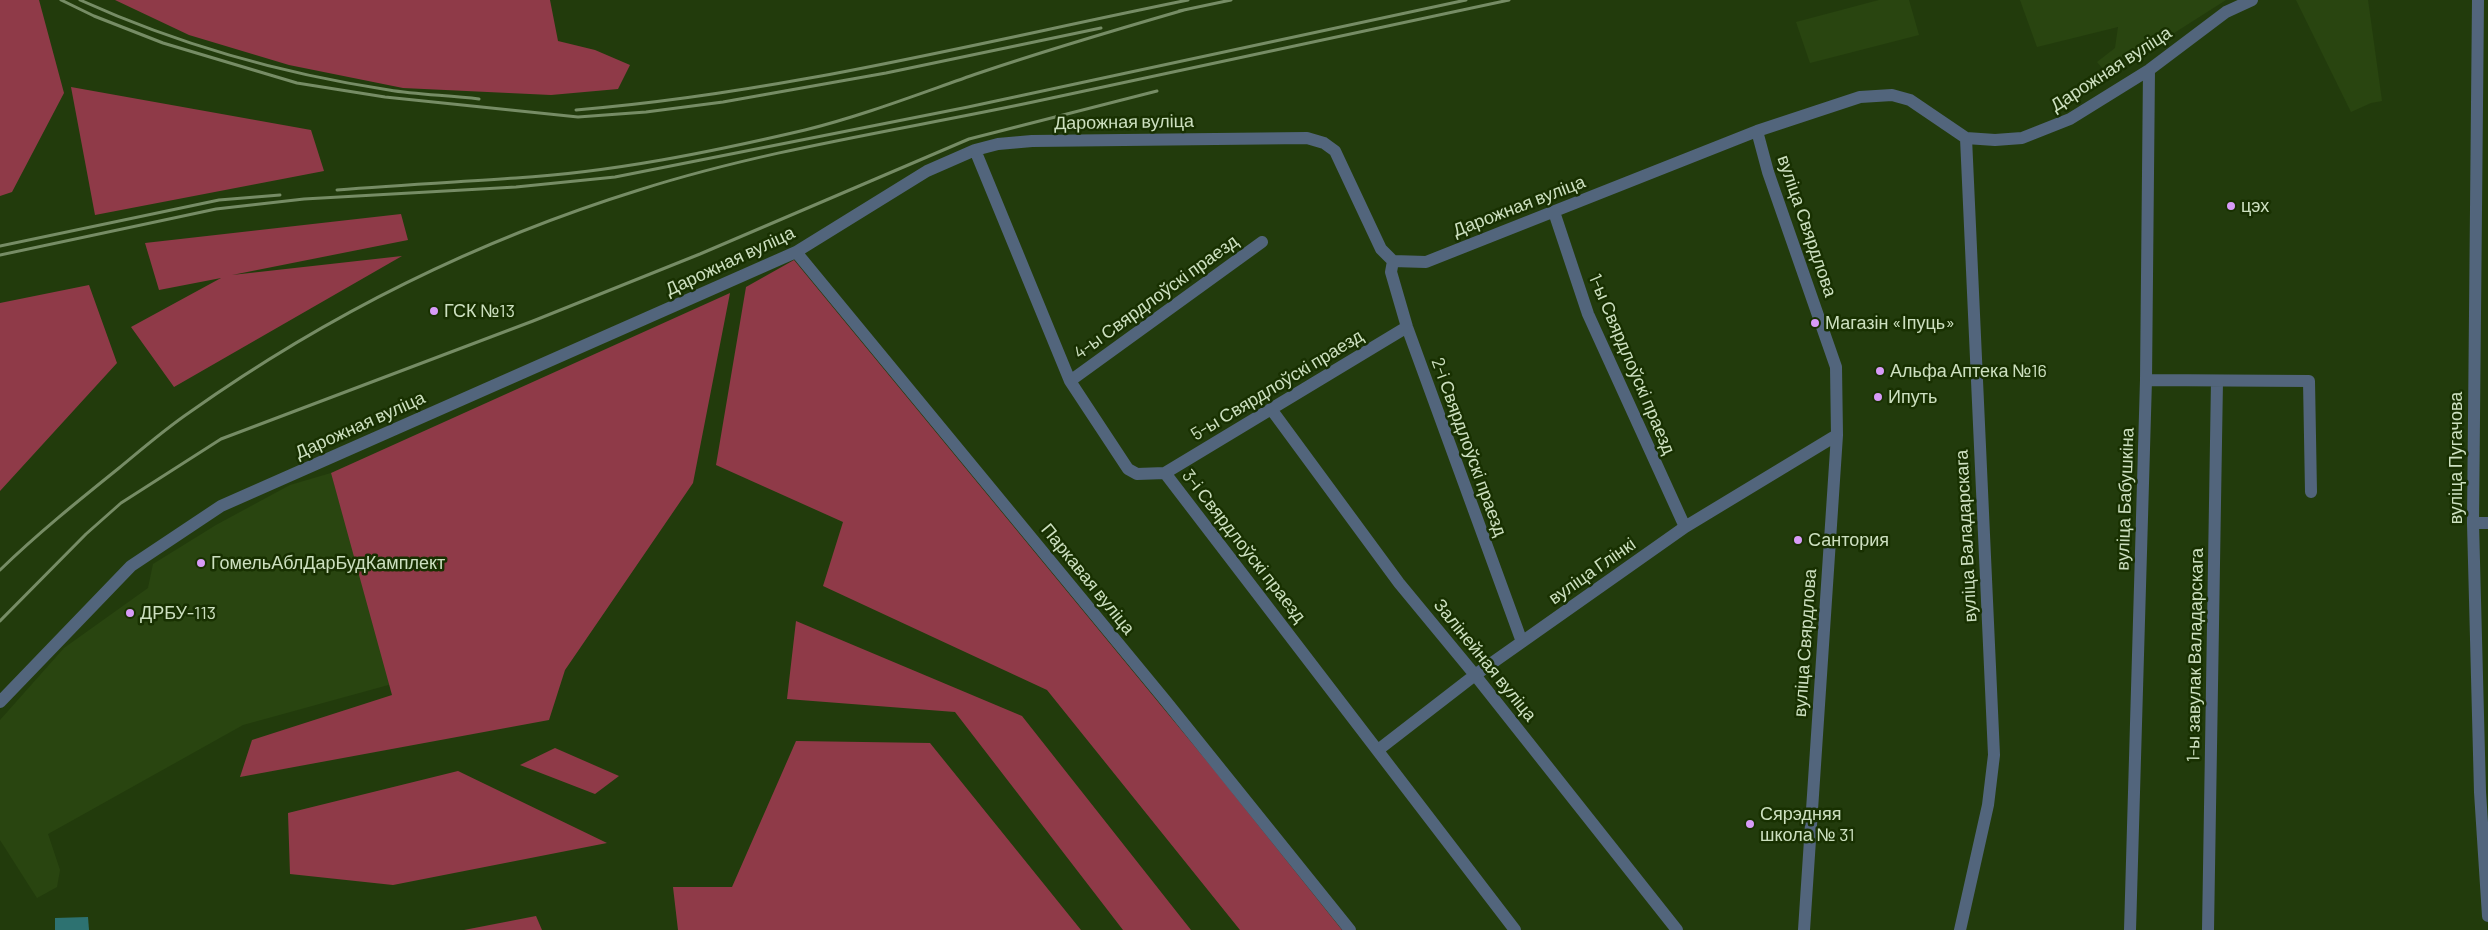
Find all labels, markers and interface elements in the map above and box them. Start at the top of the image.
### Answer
street label: Дарожная вуліца [2046,22,2176,116]
street label: Дарожная вуліца [1054,110,1194,134]
street label: вуліца Свярдлова [1773,152,1841,300]
street label: Дарожная вуліца [1450,171,1588,241]
place label: цэх [2241,195,2269,217]
marker: цэх [2225,200,2237,212]
street label: Дарожная вуліца [662,222,798,300]
street label: 4-ы Свярдлоўскі праезд [1070,230,1242,364]
street label: 1-ы Свярдлоўскі праезд [1584,270,1680,458]
place label: ГСК №13 [444,300,515,322]
marker: ГСК №13 [428,305,440,317]
place label: Магазін «Іпуць» [1825,312,1955,334]
marker: Магазін «Іпуць» [1809,317,1821,329]
street label: 5-ы Свярдлоўскі праезд [1187,325,1367,445]
street label: 2-і Свярдлоўскі праезд [1427,355,1511,539]
place label: Альфа Аптека №16 [1890,360,2047,382]
marker: Альфа Аптека №16 [1874,365,1886,377]
place label: Ипуть [1888,386,1937,408]
street label: Дарожная вуліца [292,387,428,463]
marker: Ипуть [1872,391,1884,403]
street label: вуліца Пугачова [2445,392,2467,524]
street label: вуліца Бабушкіна [2112,427,2138,571]
street label: вуліца Валадарскага [1951,449,1981,623]
street label: 3-і Свярдлоўскі праезд [1178,465,1310,627]
street label: Паркавая вуліца [1037,519,1139,639]
place label: Сантория [1808,529,1889,551]
street label: вуліца Глінкі [1544,533,1640,609]
marker: Сантория [1792,534,1804,546]
street label: 1-ы завулак Валадарскага [2182,548,2208,762]
place label: ГомельАблДарБудКамплект [211,552,445,574]
marker: ГомельАблДарБудКамплект [195,557,207,569]
street label: вуліца Свярдлова [1789,568,1821,718]
street label: Залінейная вуліца [1429,594,1541,726]
place label: ДРБУ-113 [140,602,216,624]
marker: ДРБУ-113 [124,607,136,619]
place label: Сярэдняя школа № 31 [1760,803,1855,846]
marker: Сярэдняя школа № 31 [1744,818,1756,830]

